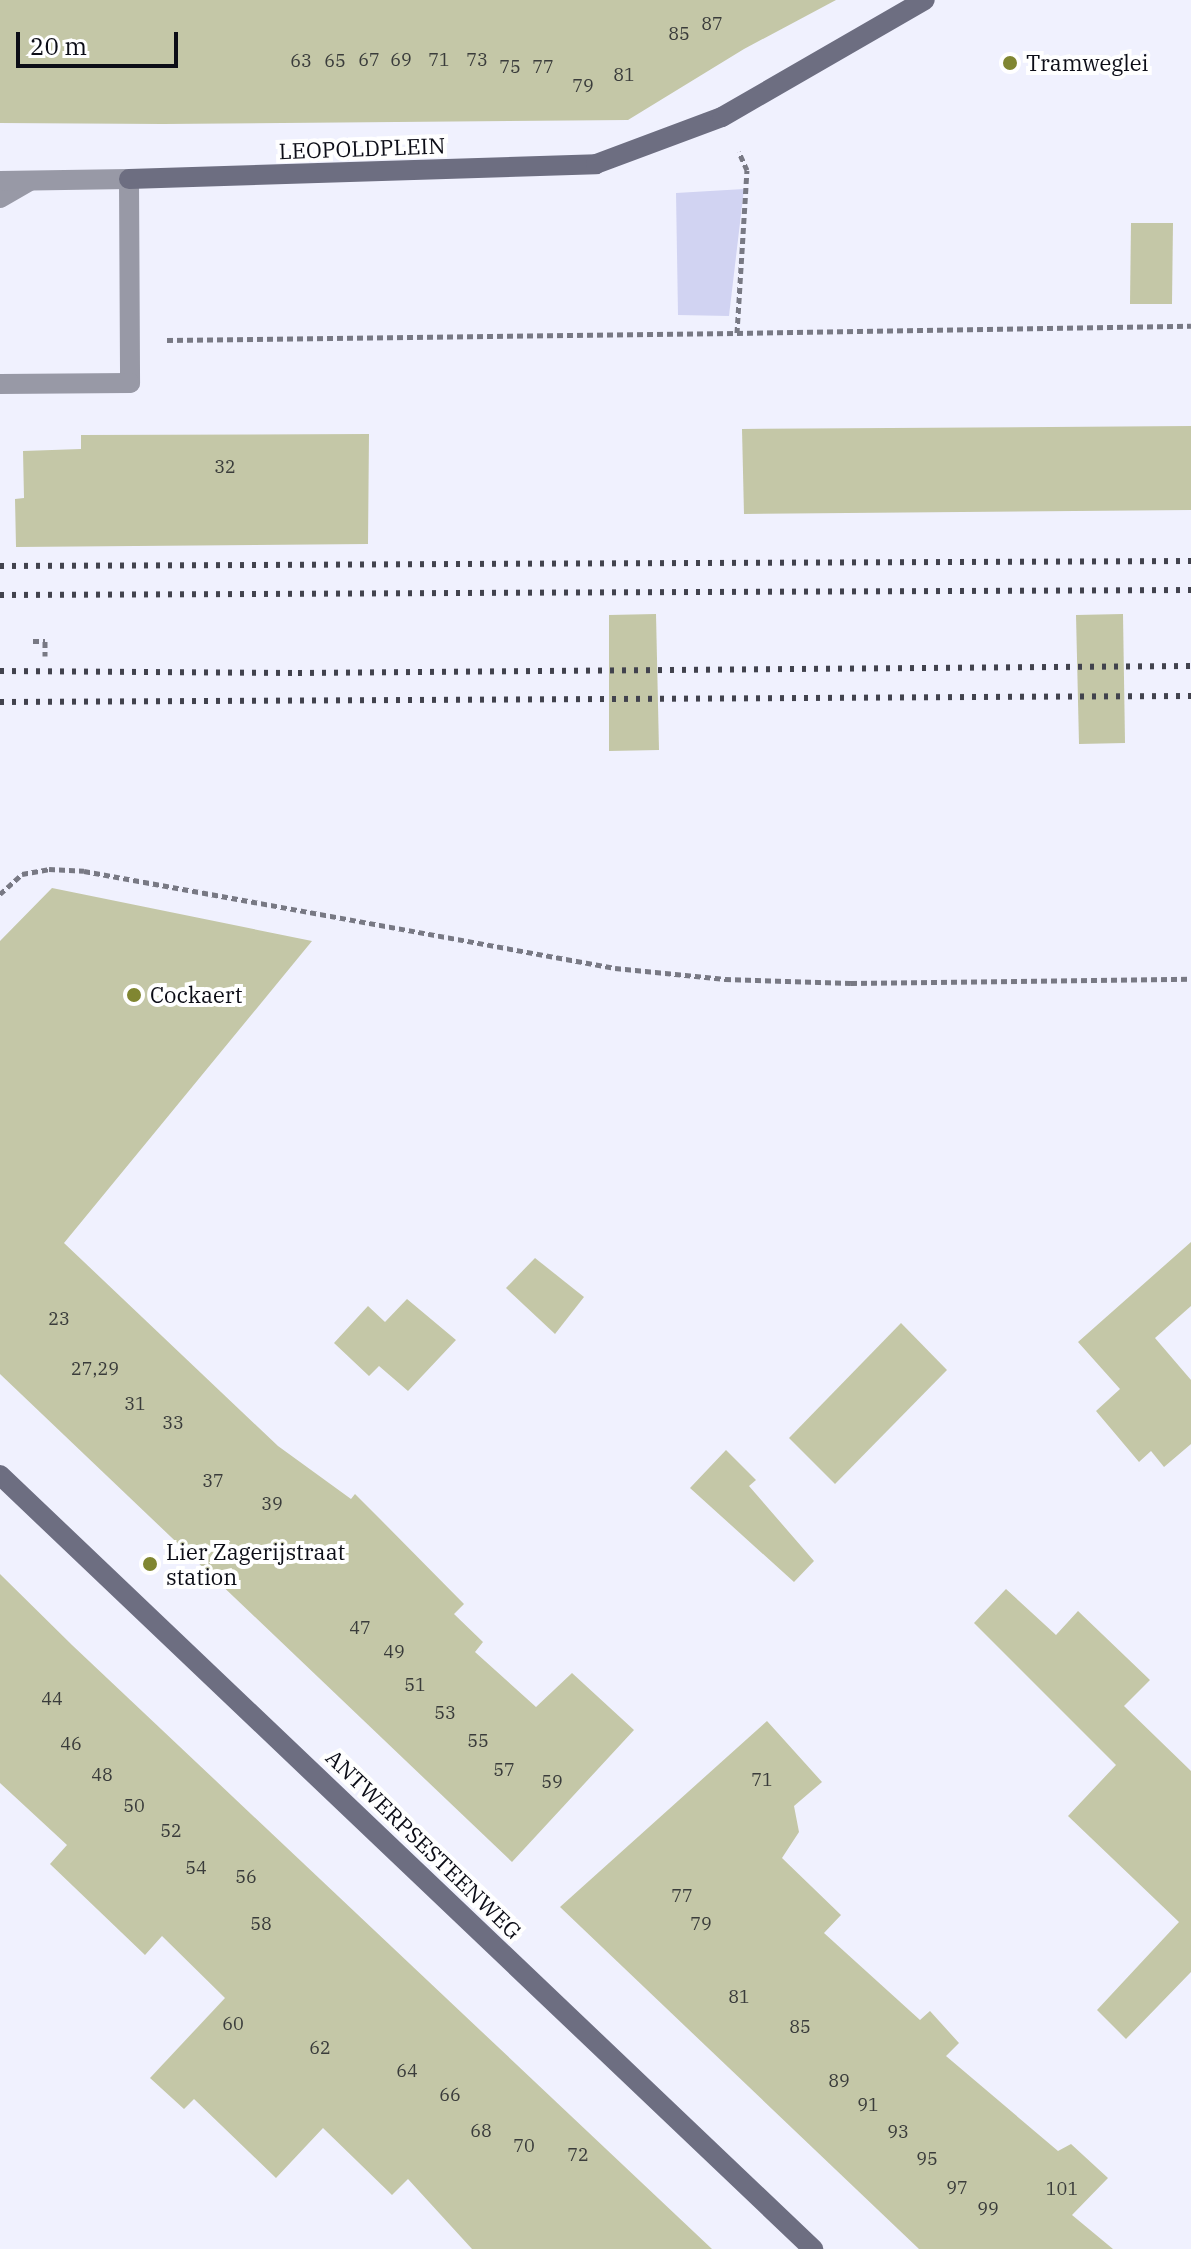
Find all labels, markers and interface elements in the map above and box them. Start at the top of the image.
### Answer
house number: 87 [701,13,723,35]
scale bar [20,16,182,66]
house number: 85 [668,23,690,45]
text: 20 m [30,30,87,62]
house number: 67 [358,49,380,71]
house number: 69 [390,49,412,71]
house number: 71 [428,49,450,71]
house number: 73 [466,49,488,71]
house number: 63 [290,50,312,72]
house number: 65 [324,50,346,72]
place label: Tramweglei [1026,50,1149,76]
marker: Tramweglei [1001,54,1019,72]
house number: 75 [499,56,521,78]
house number: 77 [532,56,554,78]
house number: 81 [613,64,635,86]
house number: 79 [572,75,594,97]
street label: LEOPOLDPLEIN [278,132,446,164]
house number: 32 [214,456,236,478]
place label: Cockaert [150,982,242,1008]
marker: Cockaert [125,986,143,1004]
house number: 23 [48,1308,70,1330]
house number: 27,29 [71,1358,119,1380]
house number: 31 [124,1393,146,1415]
house number: 33 [162,1412,184,1434]
house number: 37 [202,1470,224,1492]
house number: 39 [261,1493,283,1515]
place label: Lier Zagerijstraat station [166,1538,345,1590]
marker: Lier Zagerijstraat station [141,1555,159,1573]
house number: 47 [349,1617,371,1639]
house number: 49 [383,1641,405,1663]
house number: 51 [404,1674,426,1696]
house number: 44 [41,1688,63,1710]
house number: 53 [434,1702,456,1724]
house number: 55 [467,1730,489,1752]
house number: 46 [60,1733,82,1755]
street label: ANTWERPSESTEENWEG [321,1744,527,1944]
house number: 57 [493,1759,515,1781]
house number: 48 [91,1764,113,1786]
house number: 71 [751,1769,773,1791]
house number: 59 [541,1771,563,1793]
house number: 50 [123,1795,145,1817]
house number: 52 [160,1820,182,1842]
house number: 54 [185,1857,207,1879]
house number: 56 [235,1866,257,1888]
house number: 77 [671,1885,693,1907]
house number: 58 [250,1913,272,1935]
house number: 79 [690,1913,712,1935]
house number: 81 [728,1986,750,2008]
house number: 60 [222,2013,244,2035]
house number: 85 [789,2016,811,2038]
house number: 62 [309,2037,331,2059]
house number: 64 [396,2060,418,2082]
house number: 89 [828,2070,850,2092]
house number: 66 [439,2084,461,2106]
house number: 91 [857,2094,879,2116]
house number: 68 [470,2120,492,2142]
house number: 93 [887,2121,909,2143]
house number: 70 [513,2135,535,2157]
house number: 72 [567,2144,589,2166]
house number: 95 [916,2148,938,2170]
house number: 97 [946,2177,968,2199]
house number: 101 [1046,2178,1078,2200]
house number: 99 [977,2198,999,2220]

